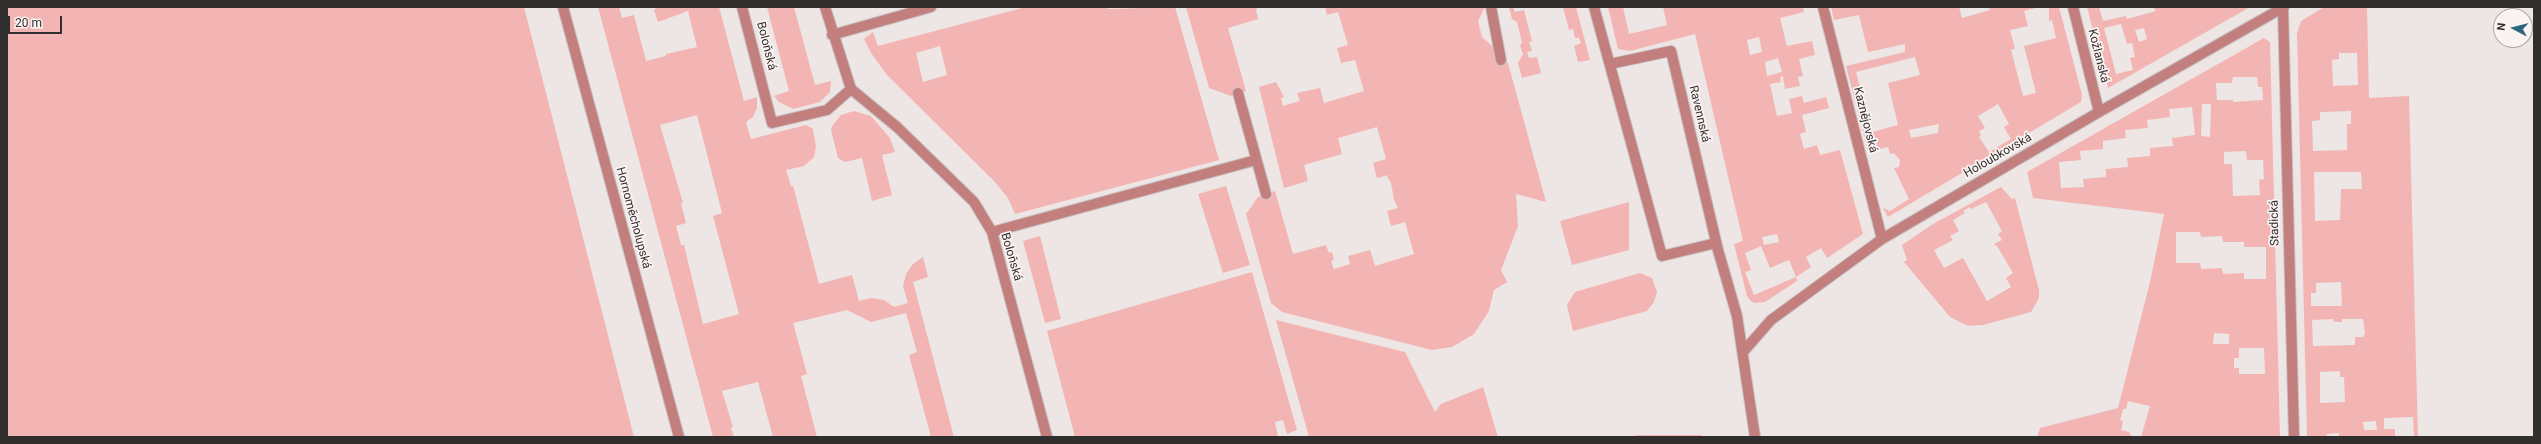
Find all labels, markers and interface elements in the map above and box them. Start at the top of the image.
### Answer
scale bar [10,8,64,34]
north arrow [2493,8,2533,48]
text: 20 m [15,16,42,30]
street label: Boloňská [753,20,779,72]
text: N [2495,22,2509,31]
street label: Kožlanská [2084,28,2112,84]
street label: Ravennská [1685,84,1713,144]
street label: Kaznějovská [1850,86,1880,154]
street label: Holoubkovská [1962,131,2034,181]
street label: Hornoměcholupská [613,166,653,270]
street label: Stadická [2267,200,2283,246]
street label: Boloňská [997,231,1025,283]

